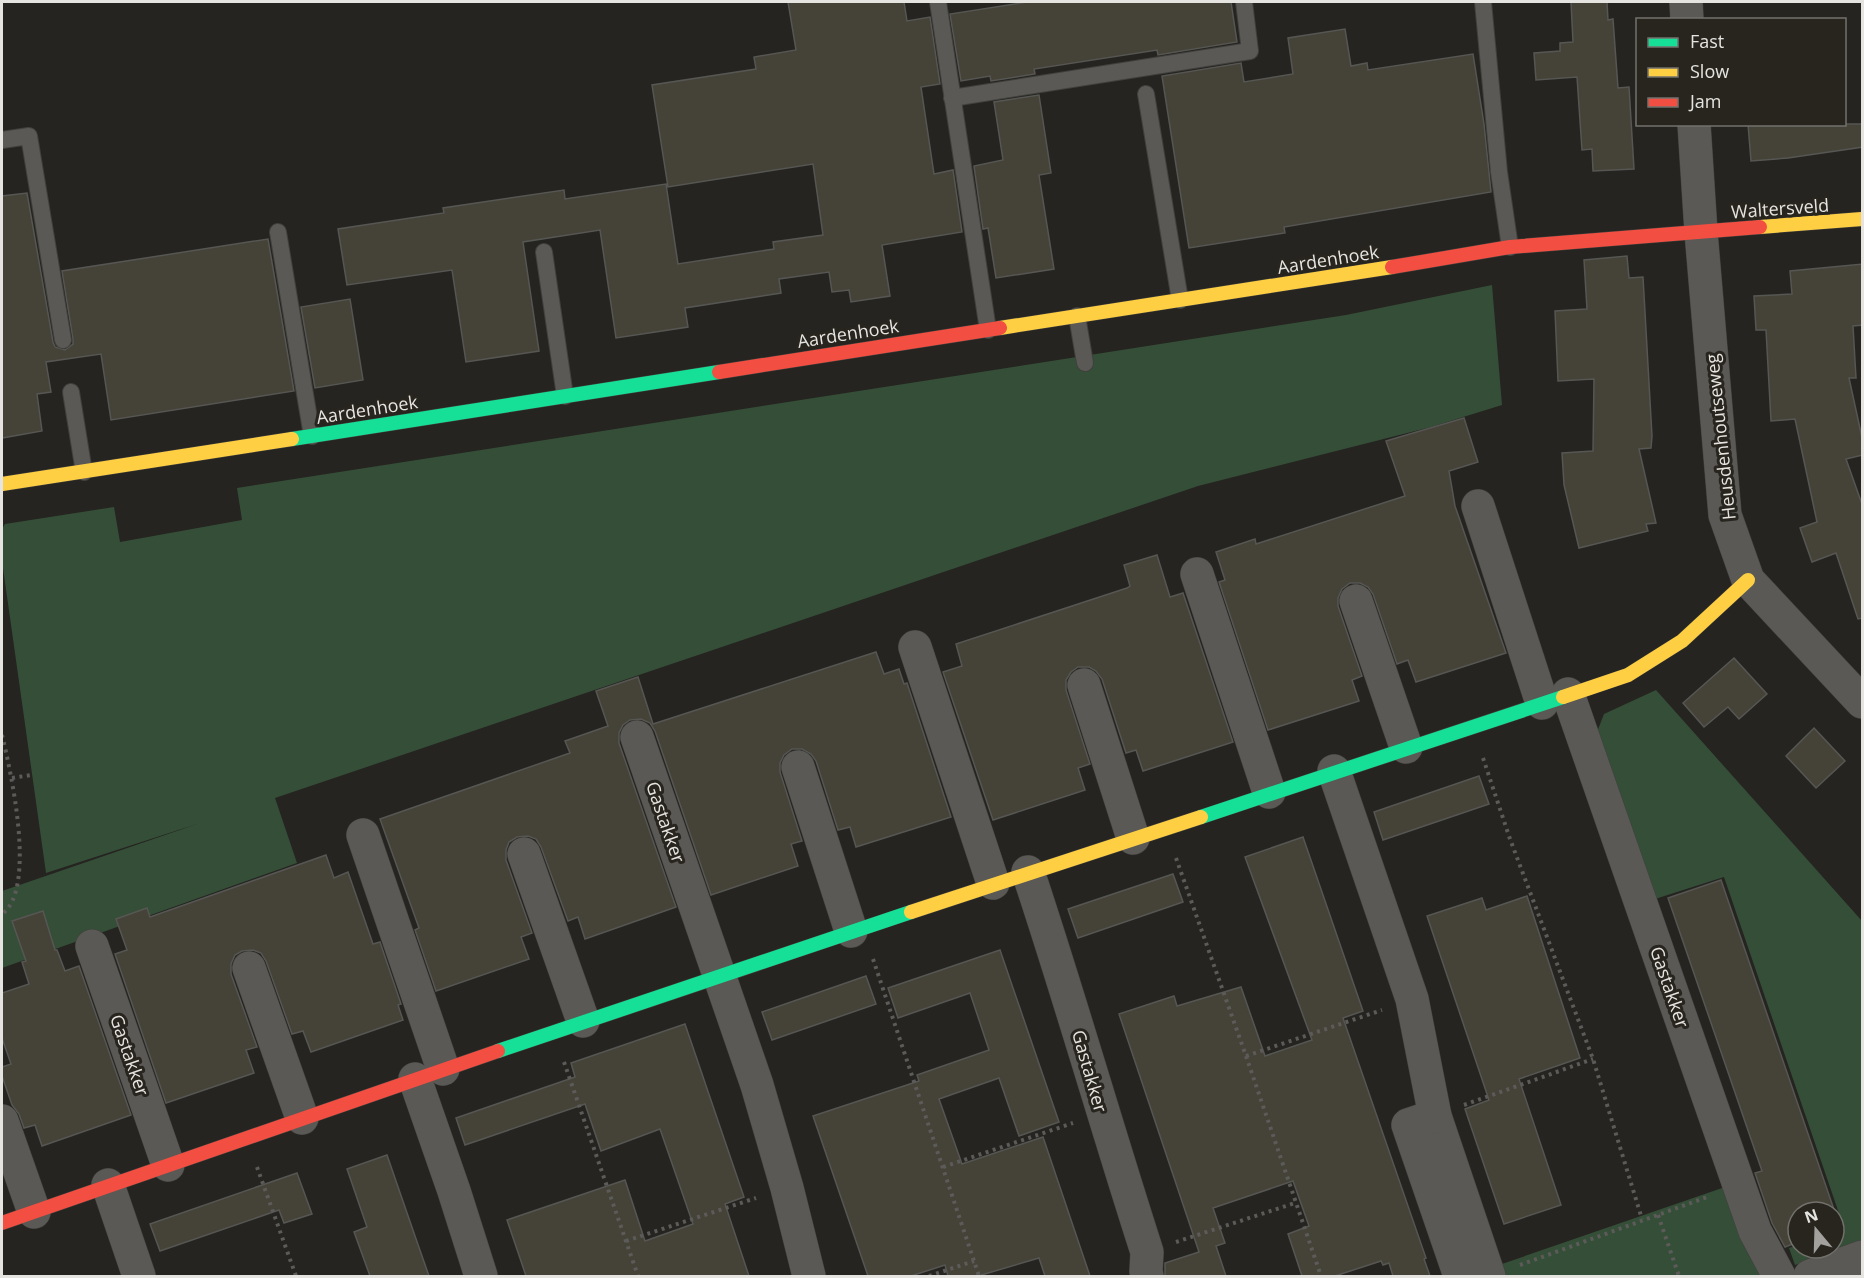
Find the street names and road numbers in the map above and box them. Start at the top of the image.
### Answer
street label: Waltersveld [1730,193,1830,223]
street label: Aardenhoek [1276,239,1381,279]
street label: Aardenhoek [796,313,901,353]
street label: Heusdenhoutseweg [1699,352,1741,521]
street label: Aardenhoek [315,389,420,429]
street label: Gastakker [641,778,691,866]
street label: Gastakker [1645,943,1695,1031]
street label: Gastakker [105,1011,155,1099]
street label: Gastakker [1067,1027,1113,1116]

